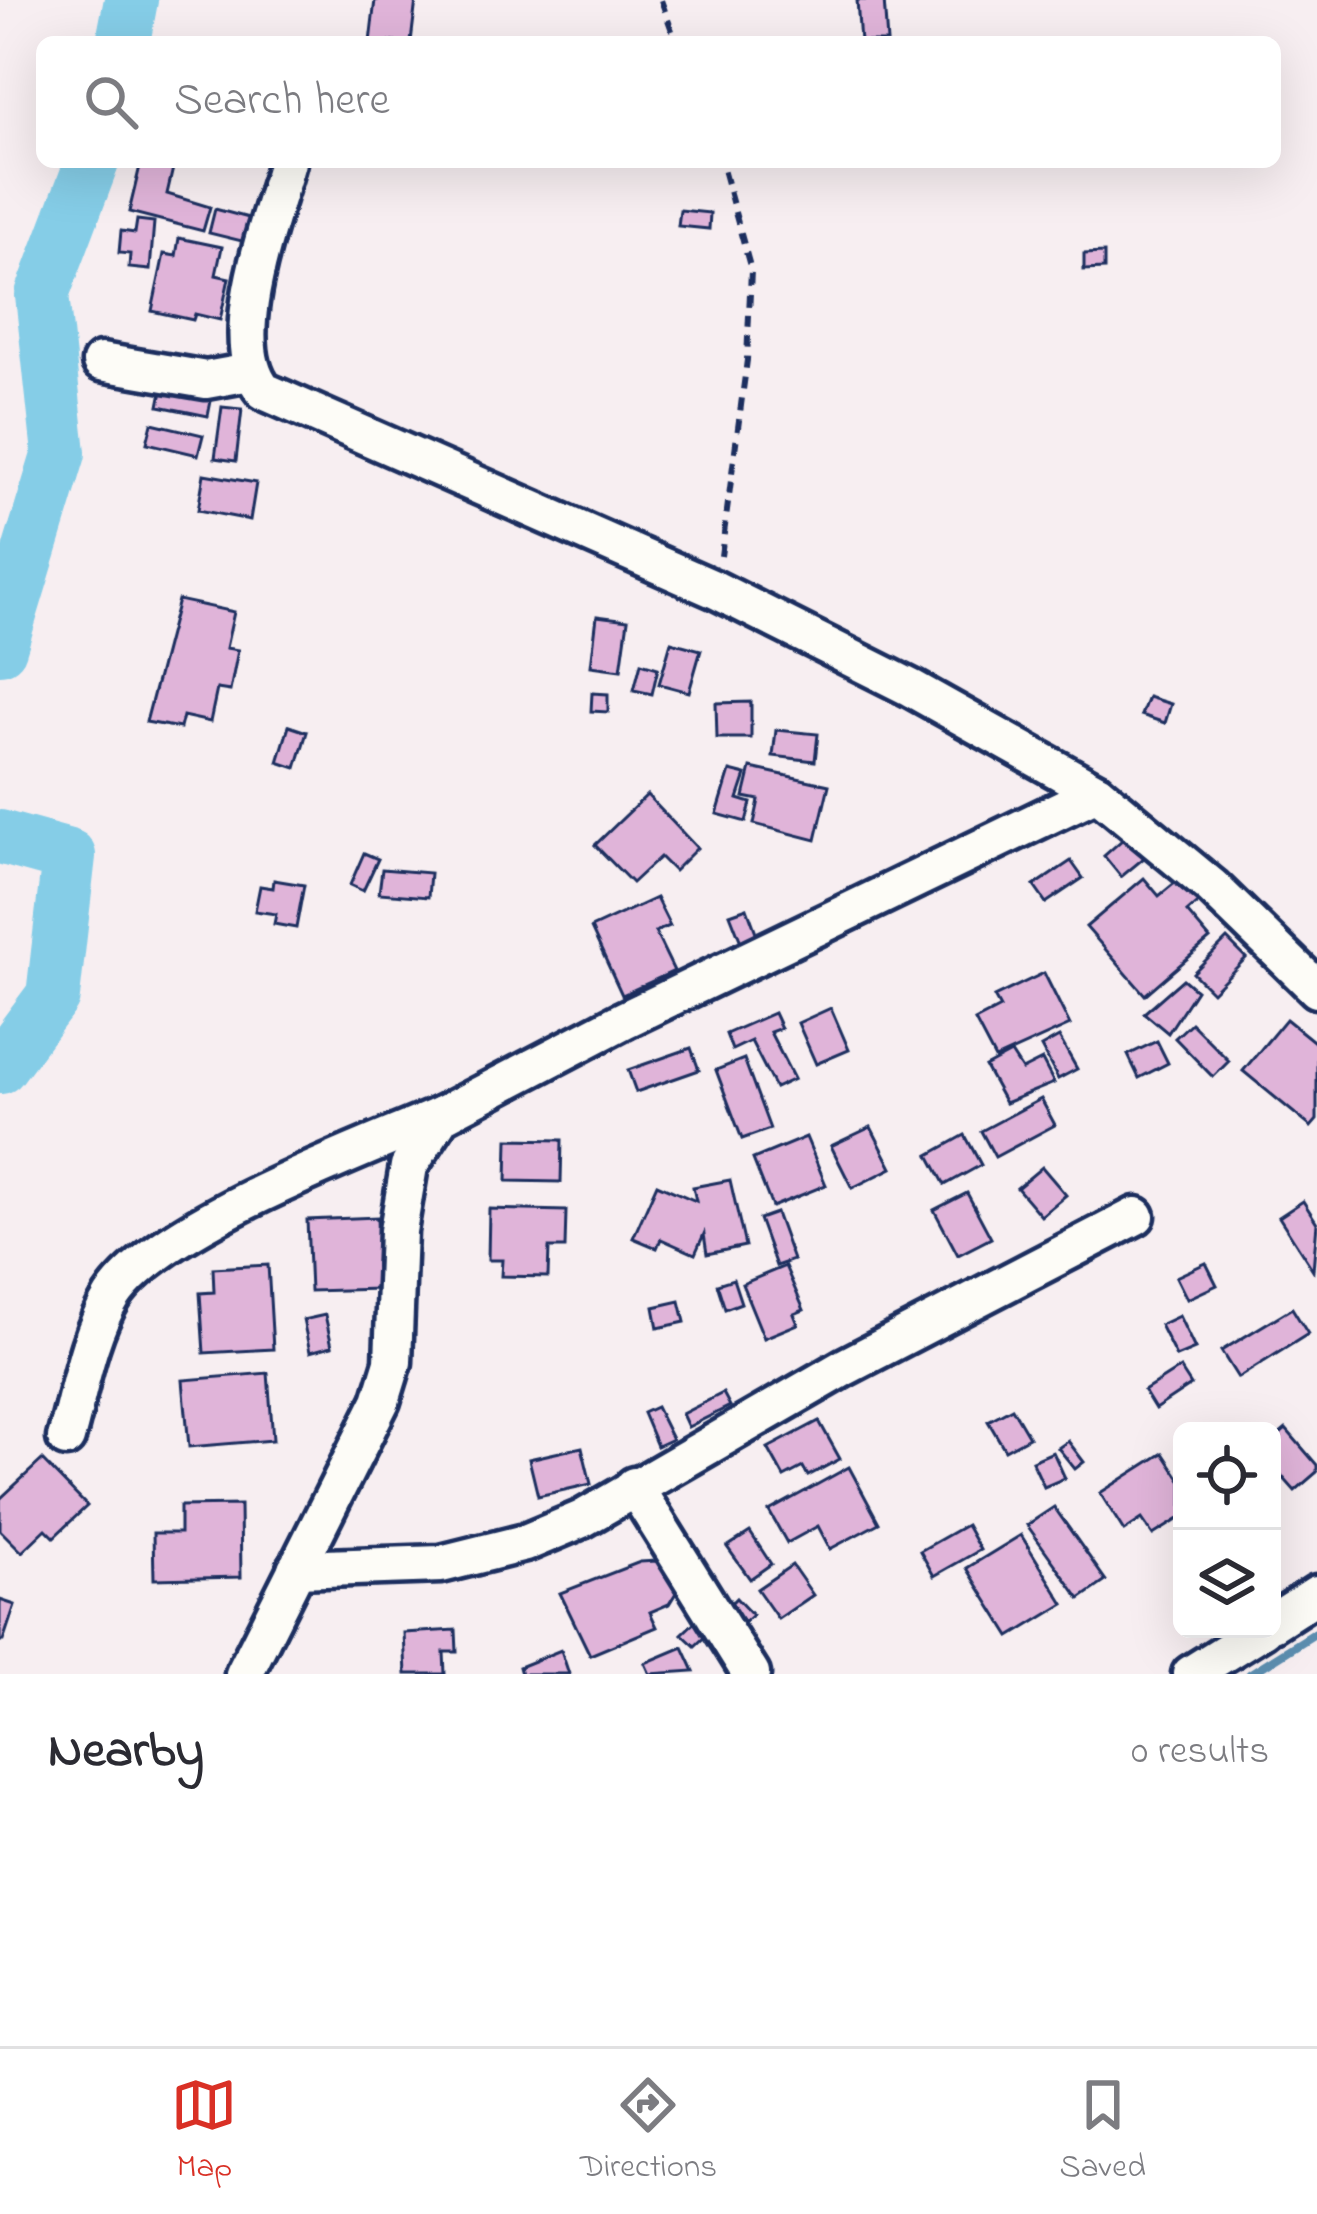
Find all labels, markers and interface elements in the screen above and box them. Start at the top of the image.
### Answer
search box [36,36,1281,168]
icon: search [78,69,144,135]
text: Search here [174,69,390,135]
map controls [1173,1422,1281,1638]
button: locate [1173,1422,1281,1530]
button: layers [1173,1530,1281,1638]
text: Nearby [48,1715,204,1790]
text: 0 results [1131,1724,1269,1781]
tab: Map [171,2072,237,2192]
tab: Directions [580,2072,717,2192]
tab: Saved [1060,2072,1146,2192]

